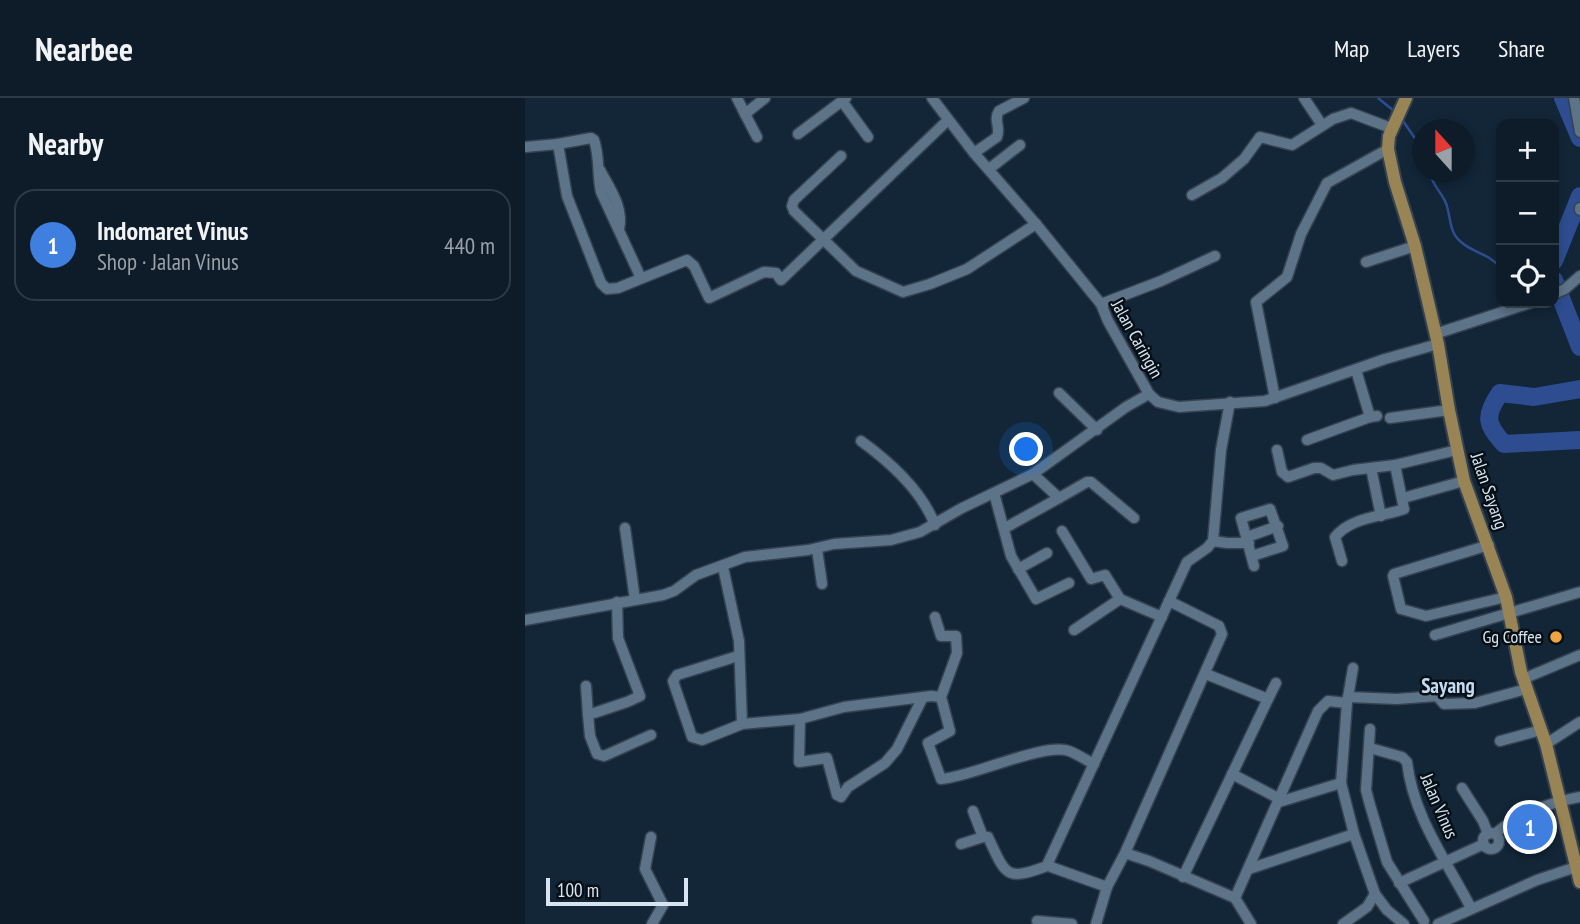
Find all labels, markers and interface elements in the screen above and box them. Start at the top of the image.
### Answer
text: Nearbee [35,27,133,70]
text: Map [1334,33,1369,64]
text: Layers [1407,33,1460,64]
text: Share [1498,33,1545,64]
north arrow [1412,119,1475,182]
map controls [1496,119,1559,308]
button: + [1496,119,1559,182]
text: Nearby [28,124,103,163]
button: − [1496,182,1559,245]
text: Indomaret Vinus [97,214,248,247]
text: 1 [48,231,59,260]
text: 440 m [444,231,495,260]
button: locate [1496,245,1559,308]
text: Shop · Jalan Vinus [97,247,239,276]
street label: Jalan Caringin [1106,295,1168,382]
your location [1009,432,1043,466]
street label: Jalan Sayang [1465,449,1513,532]
place label: Gg Coffee [1482,625,1542,648]
marker: Gg Coffee [1548,629,1564,645]
district label: Sayang [1421,672,1475,699]
street label: Jalan Vinus [1415,769,1463,842]
pin: 1 [1507,801,1553,853]
scale bar [546,875,688,907]
text: 100 m [557,878,599,902]

